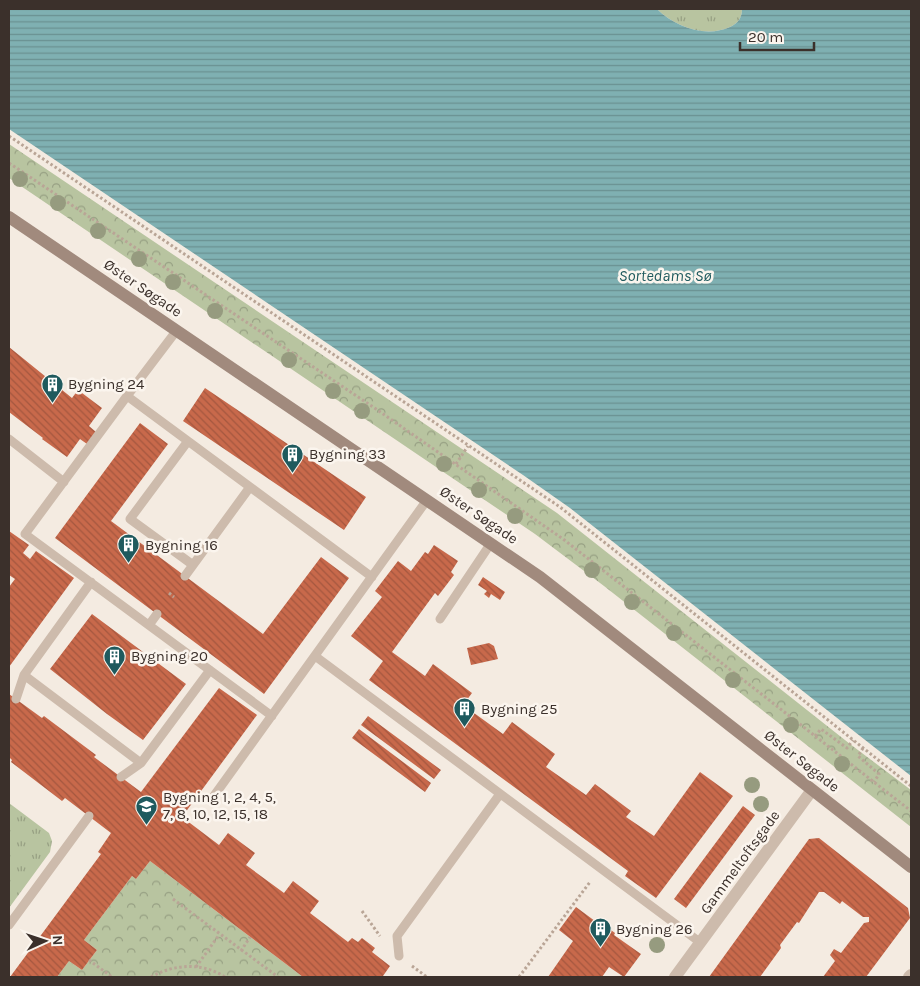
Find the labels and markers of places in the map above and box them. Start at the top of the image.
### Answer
building icon: Bygning 24 [40,372,64,403]
place label: Bygning 24 [68,375,145,393]
building icon: Bygning 33 [281,442,305,473]
place label: Bygning 33 [309,445,386,463]
building icon: Bygning 16 [117,533,141,564]
place label: Bygning 16 [145,536,218,554]
building icon: Bygning 20 [103,644,127,675]
place label: Bygning 20 [131,647,208,665]
building icon: Bygning 25 [453,697,477,728]
place label: Bygning 25 [481,700,557,718]
place label: Bygning 1, 2, 4, 5, 7, 8, 10, 12, 15, 18 [163,788,276,823]
school or university icon: Bygning 1, 2, 4, 5, 7, 8, 10, 12, 15, 18 [135,794,159,825]
building icon: Bygning 26 [588,917,612,948]
place label: Bygning 26 [616,920,693,938]

